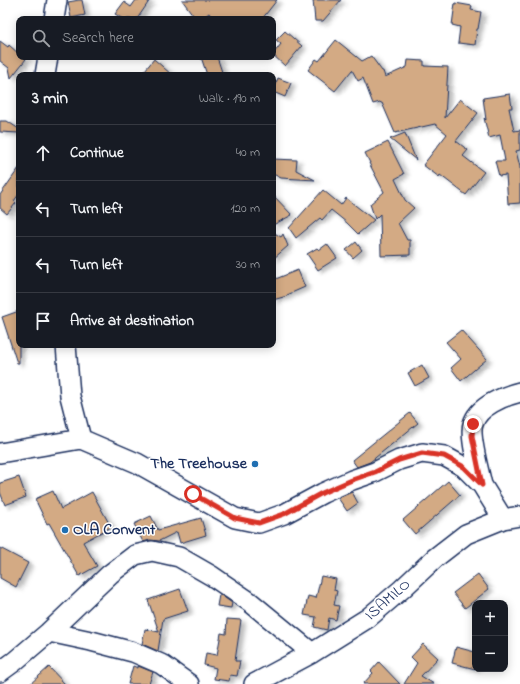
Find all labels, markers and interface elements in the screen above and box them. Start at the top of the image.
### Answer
search box [16,16,276,60]
icon: search [30,27,52,49]
text: Search here [62,27,134,49]
text: 3 min [32,86,68,111]
text: Walk · 190 m [199,89,260,108]
icon: ahead [32,142,54,164]
text: Continue [70,142,124,164]
text: 40 m [236,143,260,162]
icon: left [32,198,54,220]
text: Turn left [70,198,123,220]
text: 120 m [230,199,260,218]
icon: left [32,254,54,276]
text: Turn left [70,254,123,276]
text: 30 m [236,255,260,274]
icon: arrive [32,310,54,332]
text: Arrive at destination [70,310,194,332]
route end [464,415,482,433]
place label: The Treehouse [150,452,248,476]
marker: The Treehouse [250,459,260,469]
route start [184,485,202,503]
place label: OLA Convent [73,518,156,542]
marker: OLA Convent [60,525,70,535]
street label: ISAMILO [360,573,416,627]
map controls [472,600,508,672]
button: + [472,600,508,636]
button: − [472,636,508,672]

